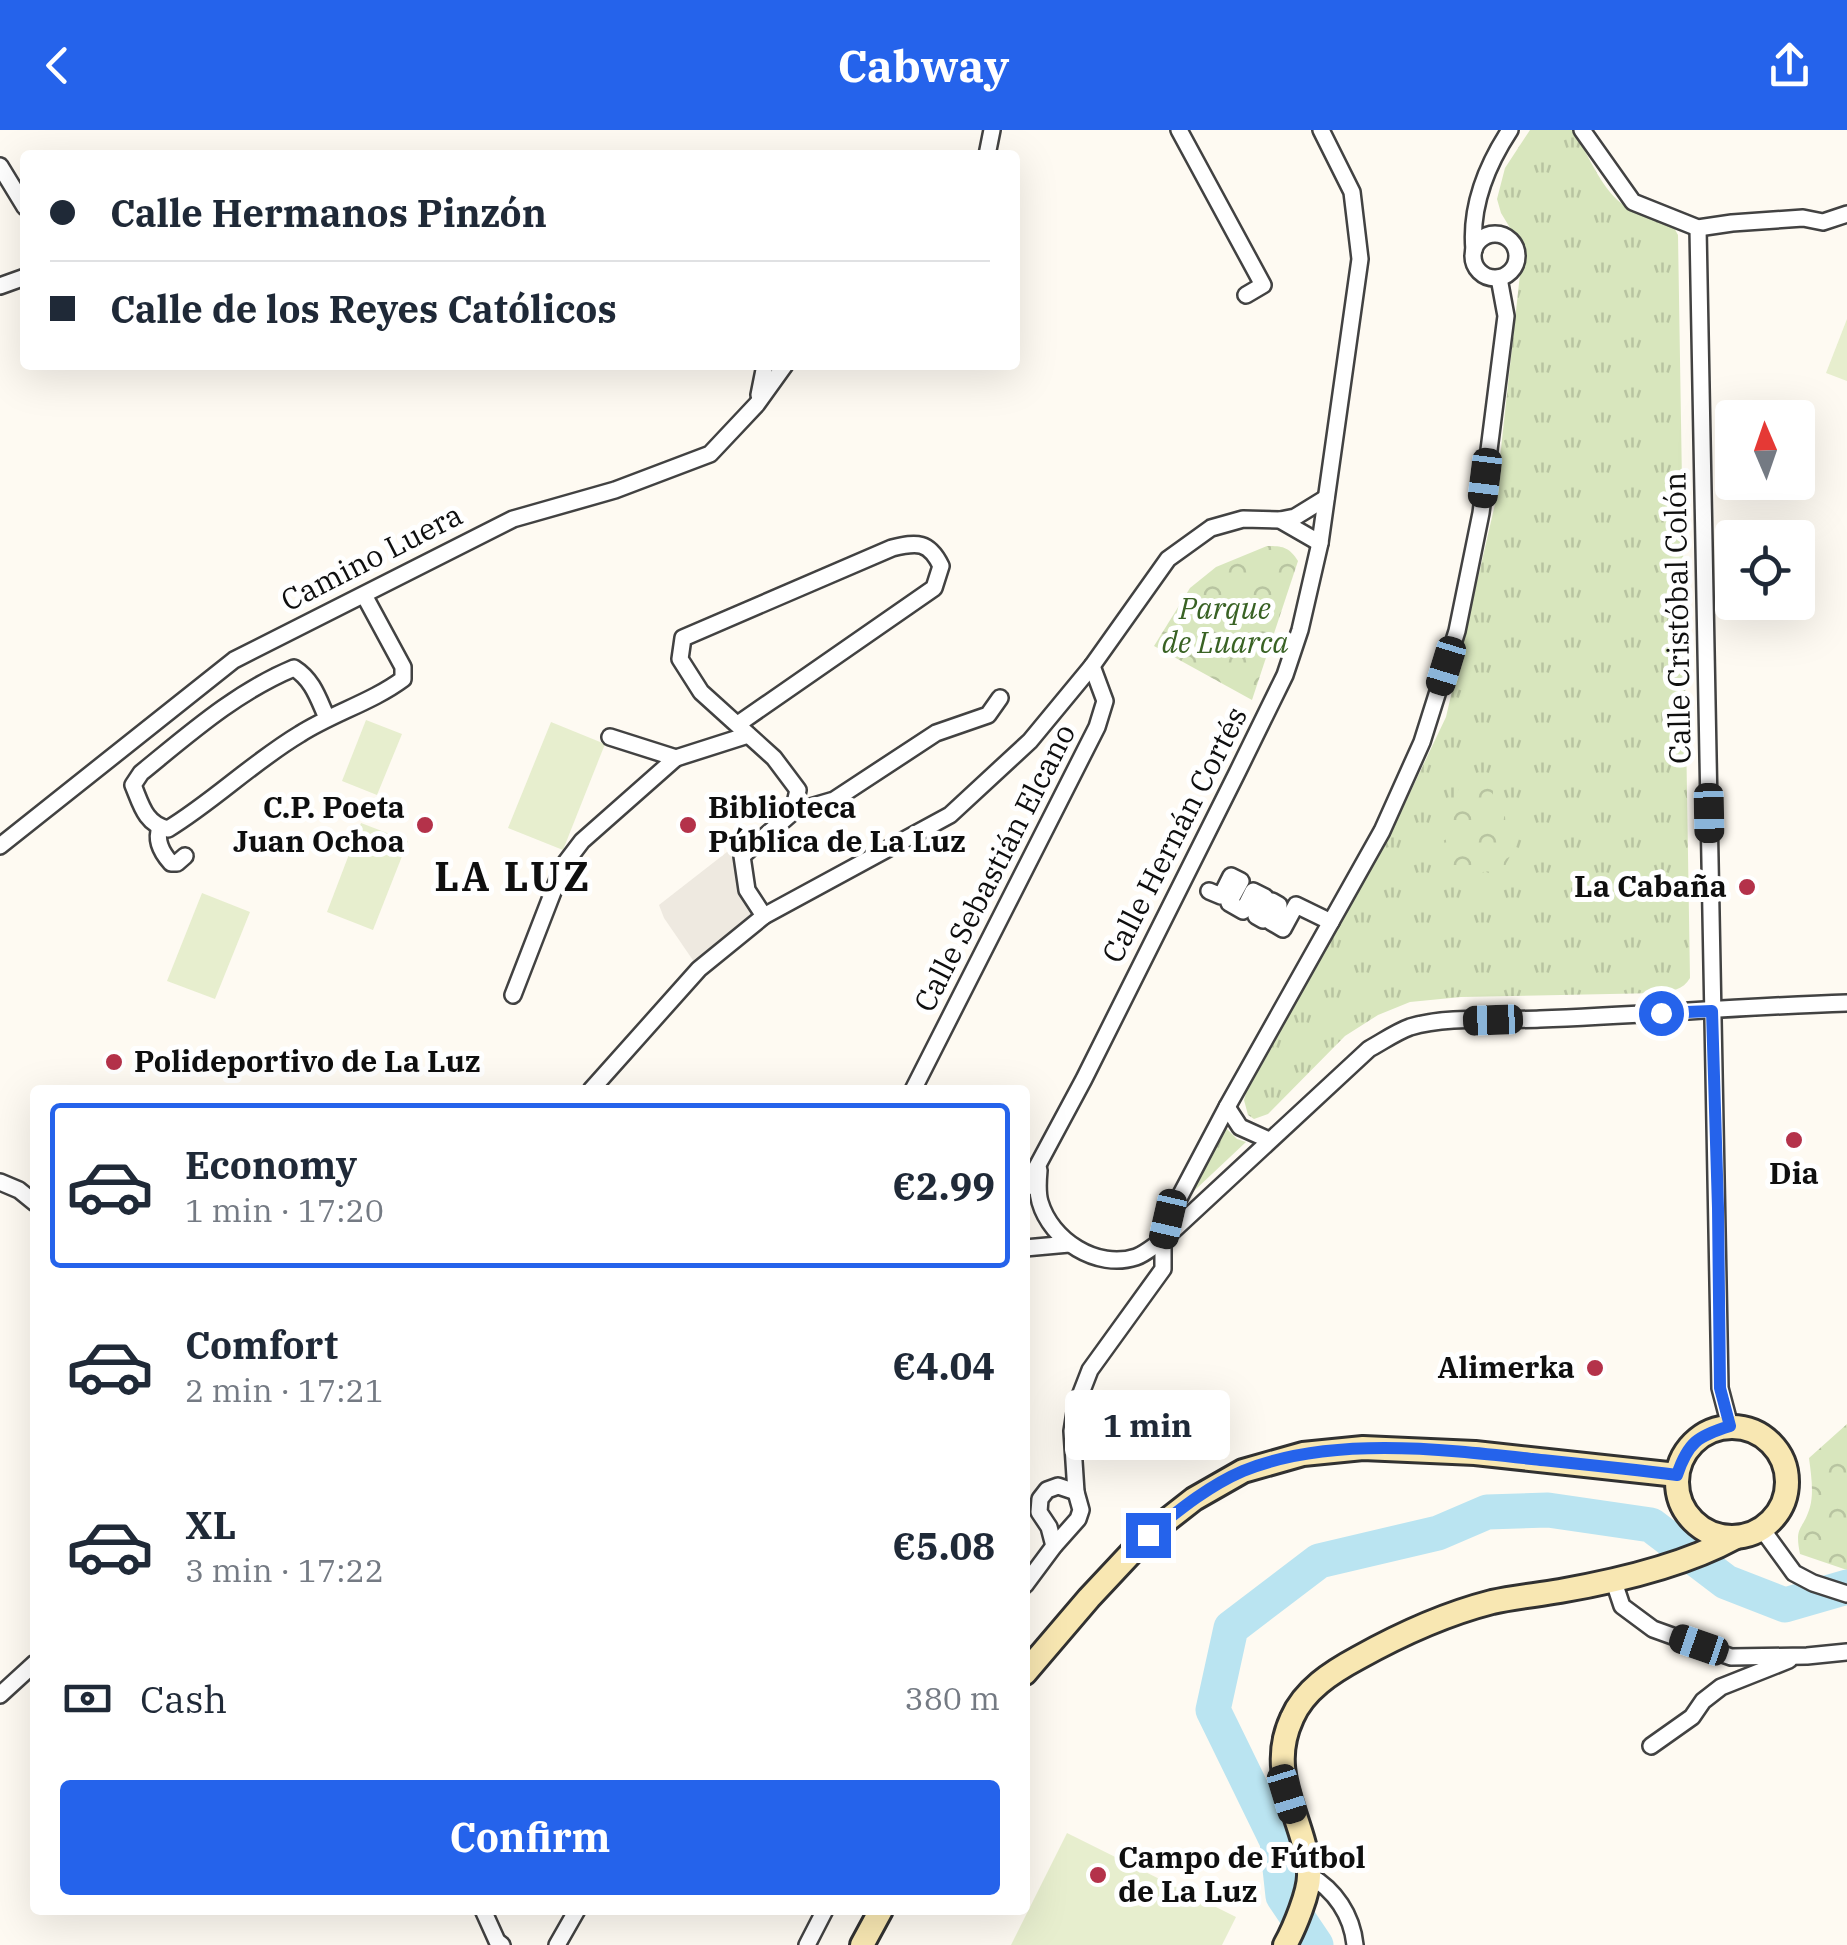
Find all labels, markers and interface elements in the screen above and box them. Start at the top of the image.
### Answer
text: Cabway [838,36,1009,94]
icon: back [30,38,85,93]
icon: share [1762,38,1817,93]
text: Calle Hermanos Pinzón [110,188,547,237]
text: Calle de los Reyes Católicos [110,284,617,333]
north arrow [1715,400,1815,500]
map controls [1715,400,1815,620]
car [1466,446,1504,510]
street label: Calle Cristóbal Colón [1654,472,1699,764]
street label: Camino Luera [274,494,469,619]
button: locate [1715,520,1815,620]
park label: Parque de Luarca [1161,588,1289,661]
car [1423,633,1469,699]
street label: Calle Hernán Cortés [1092,700,1255,969]
street label: Calle Sebastián Elcano [904,717,1083,1018]
car [1693,783,1725,843]
place label: C.P. Poeta Juan Ochoa [233,787,405,860]
place label: Biblioteca Pública de La Luz [708,787,966,860]
marker: C.P. Poeta Juan Ochoa [414,814,436,836]
marker: Biblioteca Pública de La Luz [677,814,699,836]
district label: LA LUZ [434,850,592,902]
place label: La Cabaña [1574,866,1727,905]
marker: La Cabaña [1736,876,1758,898]
route start [1639,991,1684,1036]
car [1462,1004,1524,1036]
place label: Polideportivo de La Luz [134,1041,480,1080]
marker: Polideportivo de La Luz [103,1051,125,1073]
marker: Dia [1783,1129,1805,1151]
text: Economy [185,1140,357,1189]
icon: car [65,1141,155,1231]
place label: Dia [1769,1153,1819,1192]
text: €2.99 [892,1161,995,1210]
car [1147,1186,1189,1252]
text: 1 min · 17:20 [185,1189,384,1231]
text: Comfort [185,1320,338,1369]
icon: car [65,1321,155,1411]
text: €4.04 [892,1341,995,1390]
place label: Alimerka [1438,1347,1575,1386]
marker: Alimerka [1584,1357,1606,1379]
text: 2 min · 17:21 [185,1369,384,1411]
callout: 1 min [1066,1390,1230,1460]
text: 1 min [1103,1404,1192,1446]
text: XL [185,1500,236,1549]
icon: car [65,1501,155,1591]
route end [1126,1513,1171,1558]
text: €5.08 [892,1521,995,1570]
text: 3 min · 17:22 [185,1549,384,1591]
car [1666,1621,1732,1669]
icon: cash [60,1671,115,1726]
text: Cash [140,1674,227,1723]
text: 380 m [904,1677,1000,1719]
car [1264,1761,1310,1827]
button: Confirm [60,1780,1000,1895]
place label: Campo de Fútbol de La Luz [1118,1837,1366,1910]
marker: Campo de Fútbol de La Luz [1087,1864,1109,1886]

